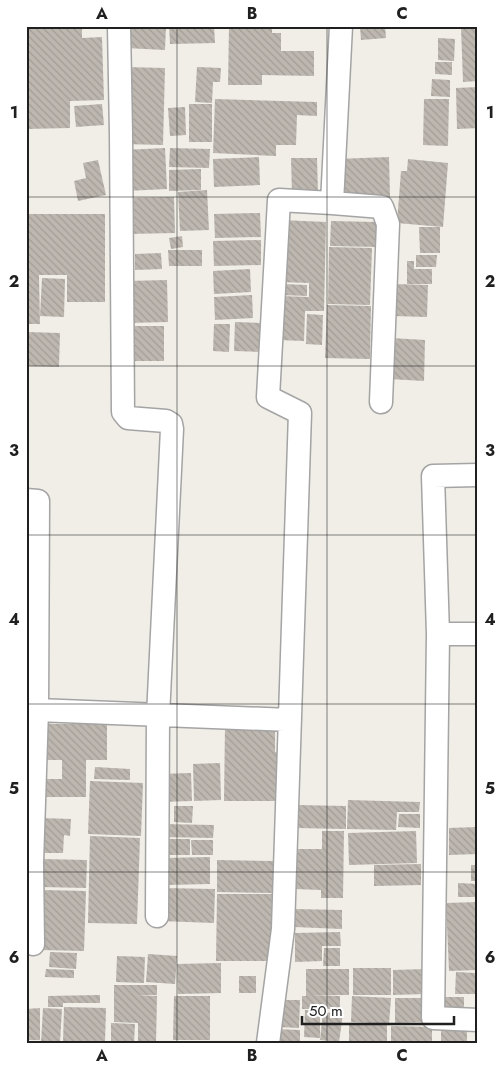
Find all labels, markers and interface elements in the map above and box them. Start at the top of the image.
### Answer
text: A [95,2,108,25]
text: B [247,2,257,25]
text: C [396,2,408,25]
text: 1 [10,101,18,124]
text: 1 [486,101,494,124]
text: 2 [9,270,19,293]
text: 2 [485,270,495,293]
text: 3 [9,439,19,462]
text: 3 [485,439,495,462]
text: 4 [8,608,20,631]
text: 4 [484,608,496,631]
text: 5 [9,777,19,800]
text: 5 [485,777,495,800]
text: 6 [9,946,19,969]
text: 6 [485,946,495,969]
scale bar [302,994,454,1026]
text: 50 m [309,1000,343,1022]
text: A [95,1044,108,1067]
text: B [247,1044,257,1067]
text: C [396,1044,408,1067]

